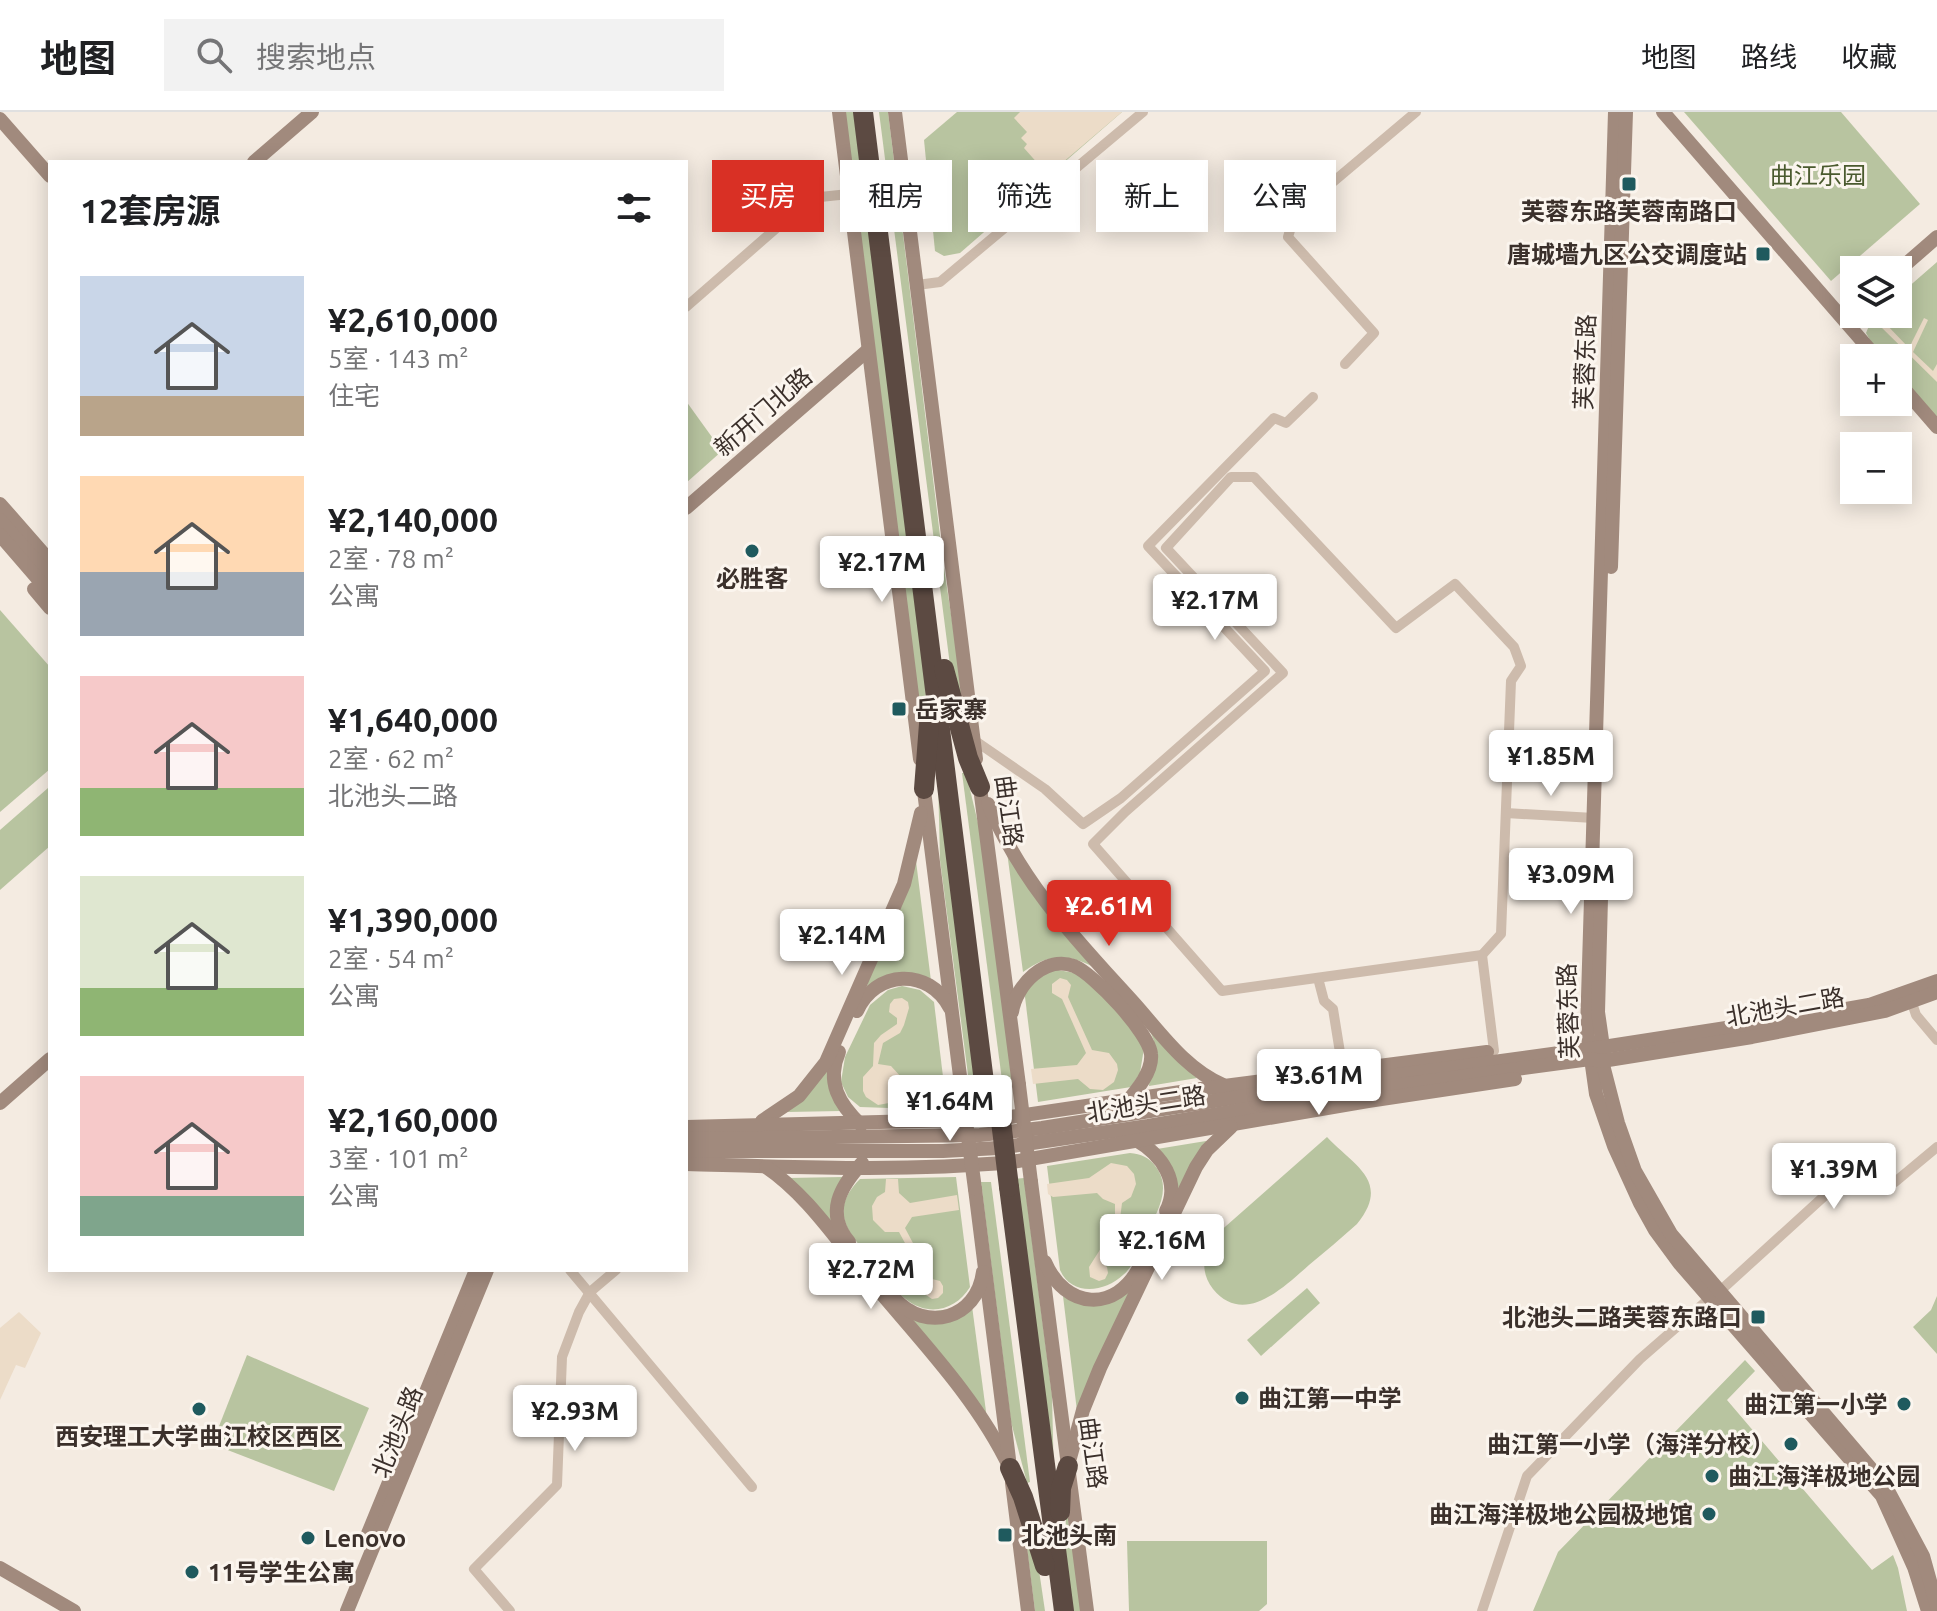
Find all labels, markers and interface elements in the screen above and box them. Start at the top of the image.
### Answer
search box [164,19,724,91]
icon: search [192,33,236,77]
text: 地图 [40,37,116,79]
text: 搜索地点 [256,40,376,74]
text: 地图 [1641,41,1697,72]
text: 路线 [1741,41,1797,72]
text: 收藏 [1841,41,1897,72]
chip: 买房 [712,160,824,232]
chip: 租房 [840,160,952,232]
chip: 筛选 [968,160,1080,232]
chip: 新上 [1096,160,1208,232]
chip: 公寓 [1224,160,1336,232]
park label: 曲江乐园 [1770,162,1866,189]
marker: 芙蓉东路芙蓉南路口 [1620,175,1638,193]
icon: filters [612,186,656,230]
text: 12套房源 [80,191,220,229]
place label: 芙蓉东路芙蓉南路口 [1521,198,1737,225]
place label: 唐城墙九区公交调度站 [1507,241,1747,268]
marker: 唐城墙九区公交调度站 [1754,245,1772,263]
map controls [1840,256,1912,504]
button: layers [1840,256,1912,328]
text: ¥2,610,000 [328,300,498,338]
icon: home [144,308,240,404]
street label: 芙蓉东路 [1570,314,1600,410]
text: 5室 · 143 m² [328,344,469,373]
button: + [1840,344,1912,416]
street label: 新开门北路 [709,362,817,462]
text: 住宅 [328,381,380,410]
button: − [1840,432,1912,504]
text: ¥2,140,000 [328,500,498,538]
icon: home [144,508,240,604]
pin: ¥2.17M [817,536,947,604]
marker: 必胜客 [743,542,761,560]
text: 2室 · 78 m² [328,544,454,573]
text: ¥2.17M [838,547,926,576]
place label: 必胜客 [716,565,788,592]
pin: ¥2.17M [1150,574,1280,642]
text: 公寓 [328,581,380,610]
text: ¥2.17M [1171,585,1259,614]
place label: 岳家寨 [915,696,987,723]
text: ¥1,640,000 [328,700,498,738]
marker: 岳家寨 [890,700,908,718]
icon: home [144,708,240,804]
pin: ¥1.85M [1486,730,1616,798]
text: ¥1.85M [1507,741,1595,770]
text: 2室 · 62 m² [328,744,454,773]
street label: 曲江路 [991,773,1027,849]
text: 北池头二路 [328,781,458,810]
pin: ¥3.09M [1506,848,1636,916]
text: ¥3.09M [1527,859,1615,888]
pin: ¥2.61M [1044,880,1174,948]
text: ¥2.61M [1065,891,1153,920]
text: ¥1,390,000 [328,900,498,938]
icon: home [144,908,240,1004]
pin: ¥2.14M [777,909,907,977]
text: ¥2.14M [798,920,886,949]
text: 2室 · 54 m² [328,944,454,973]
street label: 芙蓉东路 [1553,963,1583,1059]
text: 公寓 [328,981,380,1010]
street label: 北池头二路 [1724,983,1846,1031]
pin: ¥3.61M [1254,1049,1384,1117]
text: ¥3.61M [1275,1060,1363,1089]
pin: ¥1.64M [885,1075,1015,1143]
street label: 北池头二路 [1085,1081,1207,1127]
text: ¥1.64M [906,1086,994,1115]
text: ¥2,160,000 [328,1100,498,1138]
icon: home [144,1108,240,1204]
pin: ¥1.39M [1769,1143,1899,1211]
text: 3室 · 101 m² [328,1144,469,1173]
text: ¥1.39M [1790,1154,1878,1183]
text: 公寓 [328,1181,380,1210]
pin: ¥2.16M [1097,1214,1227,1282]
text: ¥2.16M [1118,1225,1206,1254]
pin: ¥2.72M [806,1243,936,1311]
text: ¥2.72M [827,1254,915,1283]
place label: 北池头二路芙蓉东路口 [1502,1304,1742,1331]
marker: 北池头二路芙蓉东路口 [1749,1308,1767,1326]
street label: 北池头路 [367,1382,427,1482]
pin: ¥2.93M [510,1385,640,1453]
place label: 曲江第一中学 [1258,1385,1402,1412]
marker: 曲江第一中学 [1233,1389,1251,1407]
place label: 曲江第一小学 [1744,1391,1888,1418]
marker: 曲江第一小学 [1895,1395,1913,1413]
text: ¥2.93M [531,1396,619,1425]
marker: 西安理工大学曲江校区西区 [190,1400,208,1418]
street label: 曲江路 [1075,1415,1111,1491]
place label: 西安理工大学曲江校区西区 [55,1423,343,1450]
place label: 曲江第一小学（海洋分校） [1487,1431,1775,1458]
marker: 曲江第一小学（海洋分校） [1782,1435,1800,1453]
place label: 曲江海洋极地公园 [1728,1463,1920,1490]
marker: 曲江海洋极地公园 [1703,1467,1721,1485]
place label: 曲江海洋极地公园极地馆 [1429,1501,1693,1528]
marker: 曲江海洋极地公园极地馆 [1700,1505,1718,1523]
place label: 北池头南 [1021,1522,1117,1549]
place label: Lenovo [324,1525,406,1552]
marker: 北池头南 [996,1526,1014,1544]
marker: Lenovo [299,1529,317,1547]
place label: 11号学生公寓 [208,1559,355,1586]
marker: 11号学生公寓 [183,1563,201,1581]

